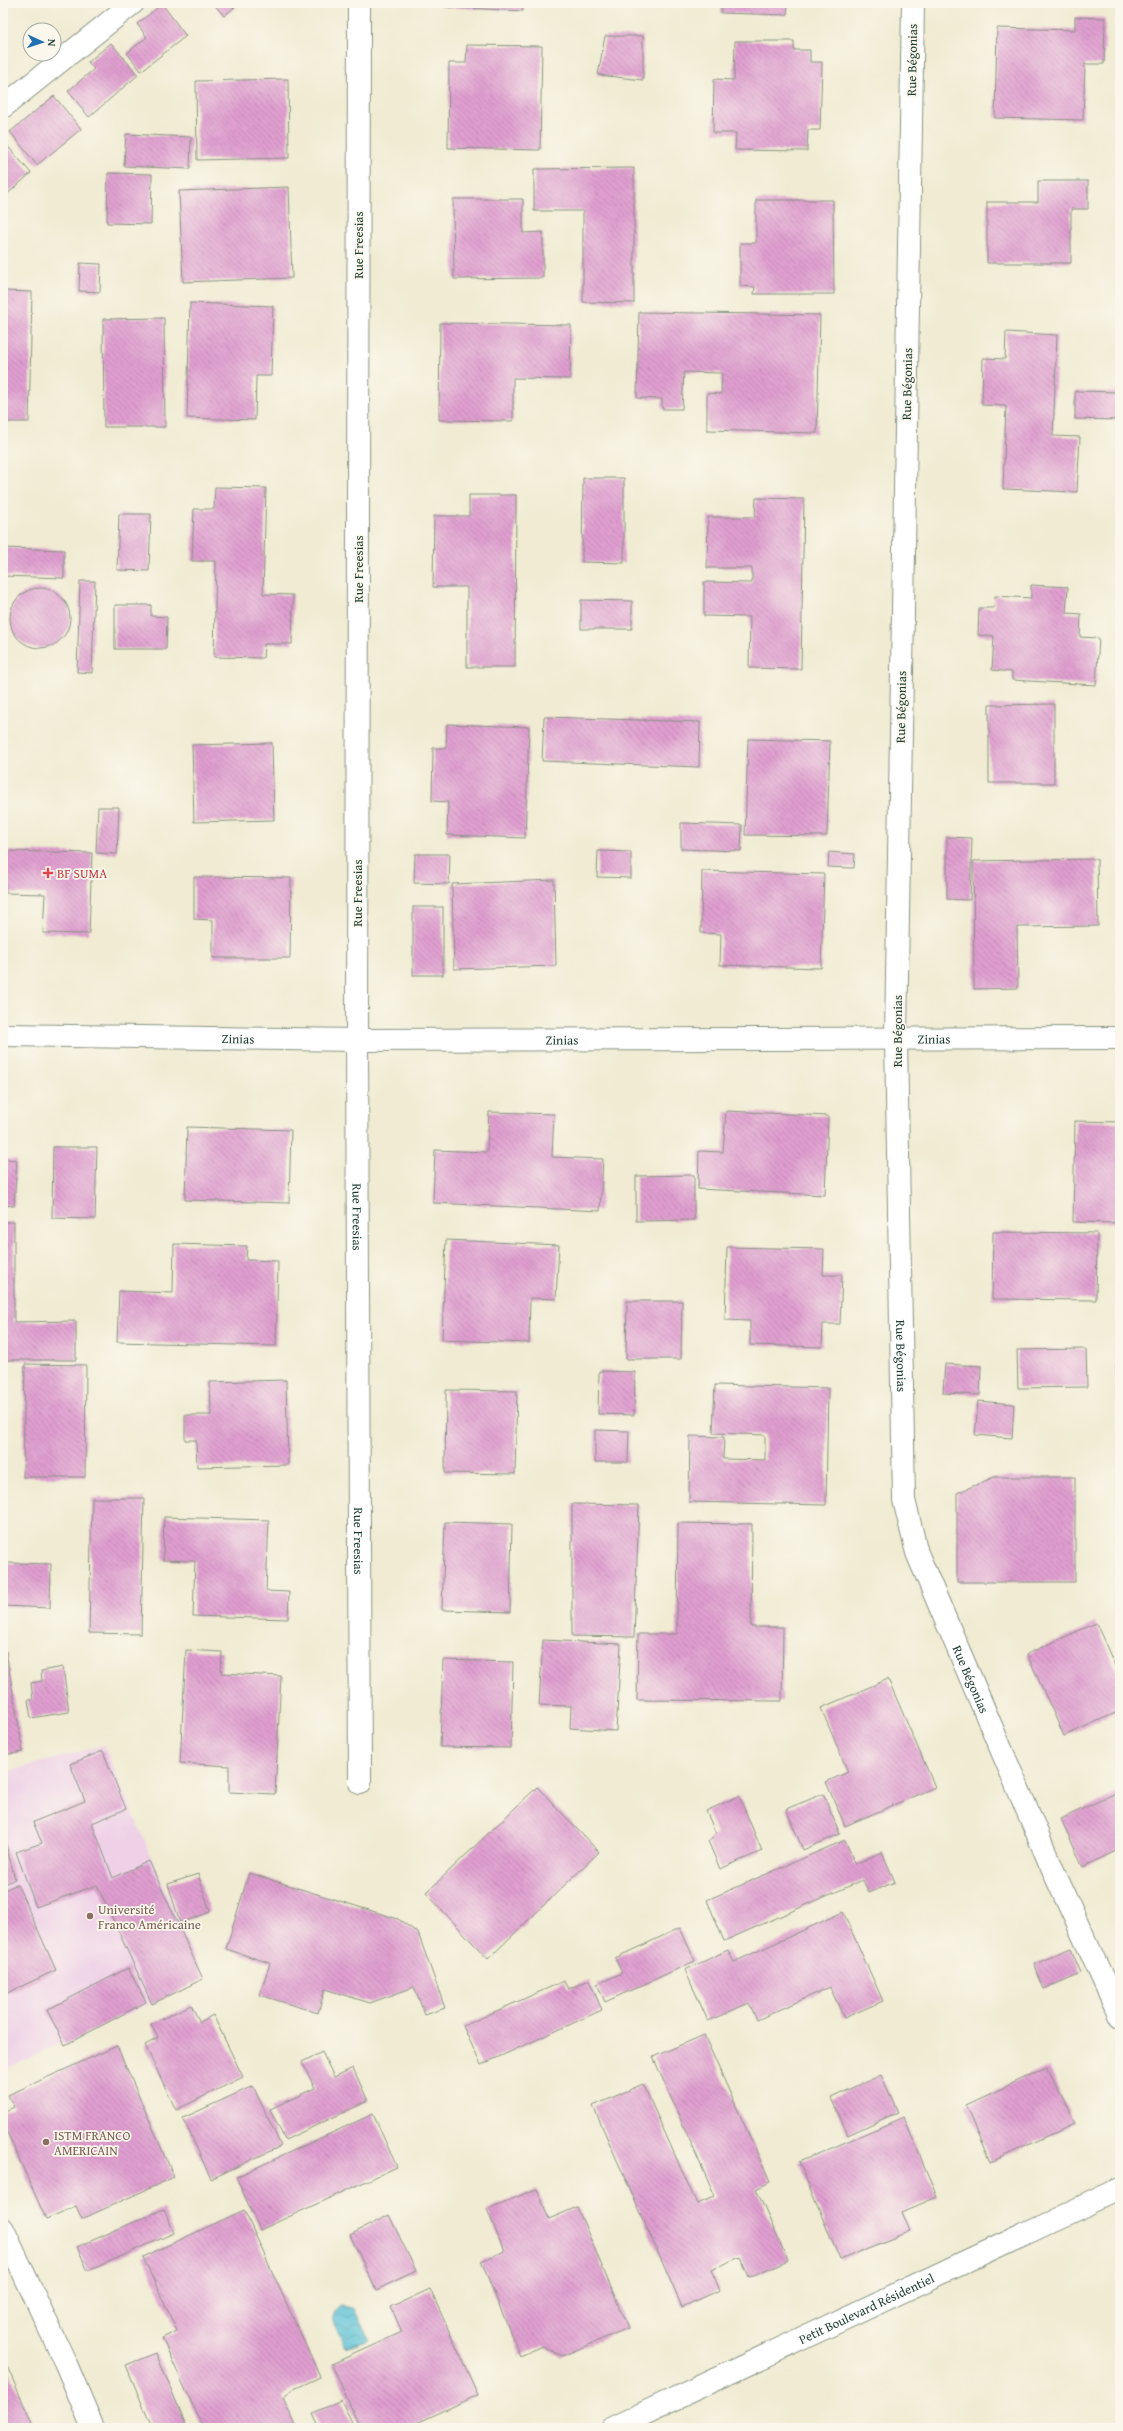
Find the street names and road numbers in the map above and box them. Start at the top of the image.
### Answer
street label: Rue Bégonias [902,24,922,96]
street label: Rue Freesias [349,211,368,279]
street label: Rue Bégonias [897,348,917,420]
street label: Rue Freesias [349,535,368,603]
street label: Rue Bégonias [891,671,911,743]
street label: Rue Freesias [348,859,367,927]
street label: Rue Bégonias [888,995,907,1067]
street label: Zinias [221,1029,255,1048]
street label: Zinias [918,1029,950,1048]
street label: Zinias [546,1030,578,1049]
street label: Rue Freesias [348,1183,367,1251]
street label: Rue Bégonias [891,1319,912,1392]
street label: Rue Freesias [349,1507,369,1575]
street label: Rue Bégonias [948,1642,994,1716]
street label: Petit Boulevard Résidentiel [795,2268,938,2348]

